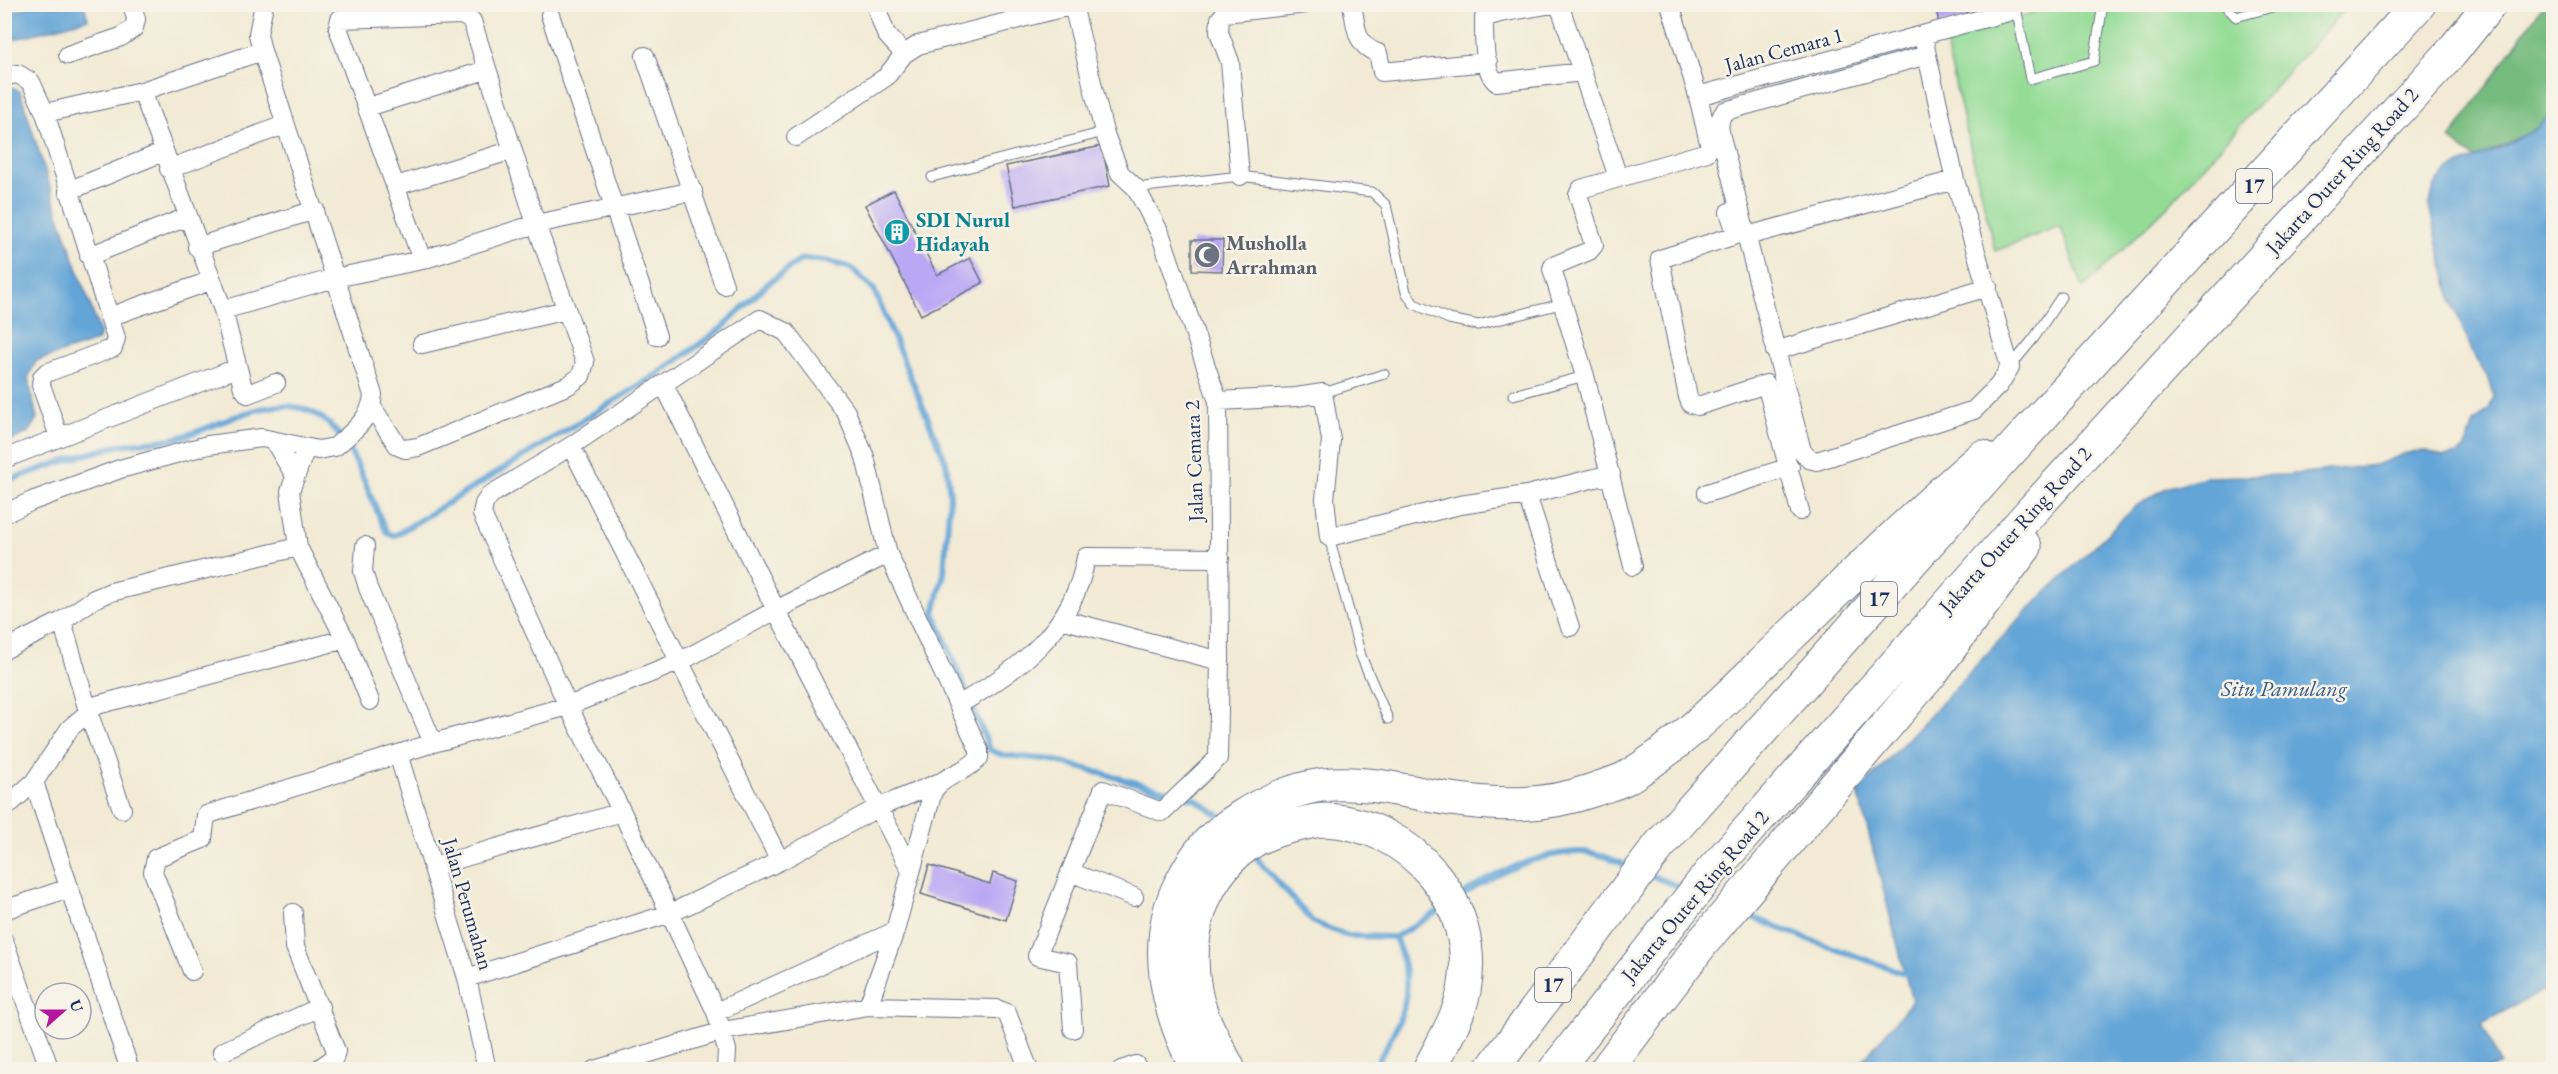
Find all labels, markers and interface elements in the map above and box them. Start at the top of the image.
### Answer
street label: Jalan Cemara 1 [1720,21,1846,79]
street label: Jakarta Outer Ring Road 2 [2258,81,2424,261]
road number: 17 [2236,169,2272,203]
place label: SDI Nurul Hidayah [916,206,1010,257]
building icon: SDI Nurul Hidayah [882,217,912,247]
place label: Musholla Arrahman [1225,229,1318,280]
mosque icon: Musholla Arrahman [1192,240,1222,270]
street label: Jalan Cemara 2 [1178,400,1209,524]
street label: Jakarta Outer Ring Road 2 [1931,440,2097,620]
road number: 17 [1861,582,1897,616]
water label: Situ Pamulang [2220,674,2348,703]
street label: Jakarta Outer Ring Road 2 [1614,804,1774,989]
street label: Jalan Perumahan [436,833,500,973]
road number: 17 [1535,968,1571,1002]
north arrow [33,981,93,1041]
text: U [65,996,89,1015]

